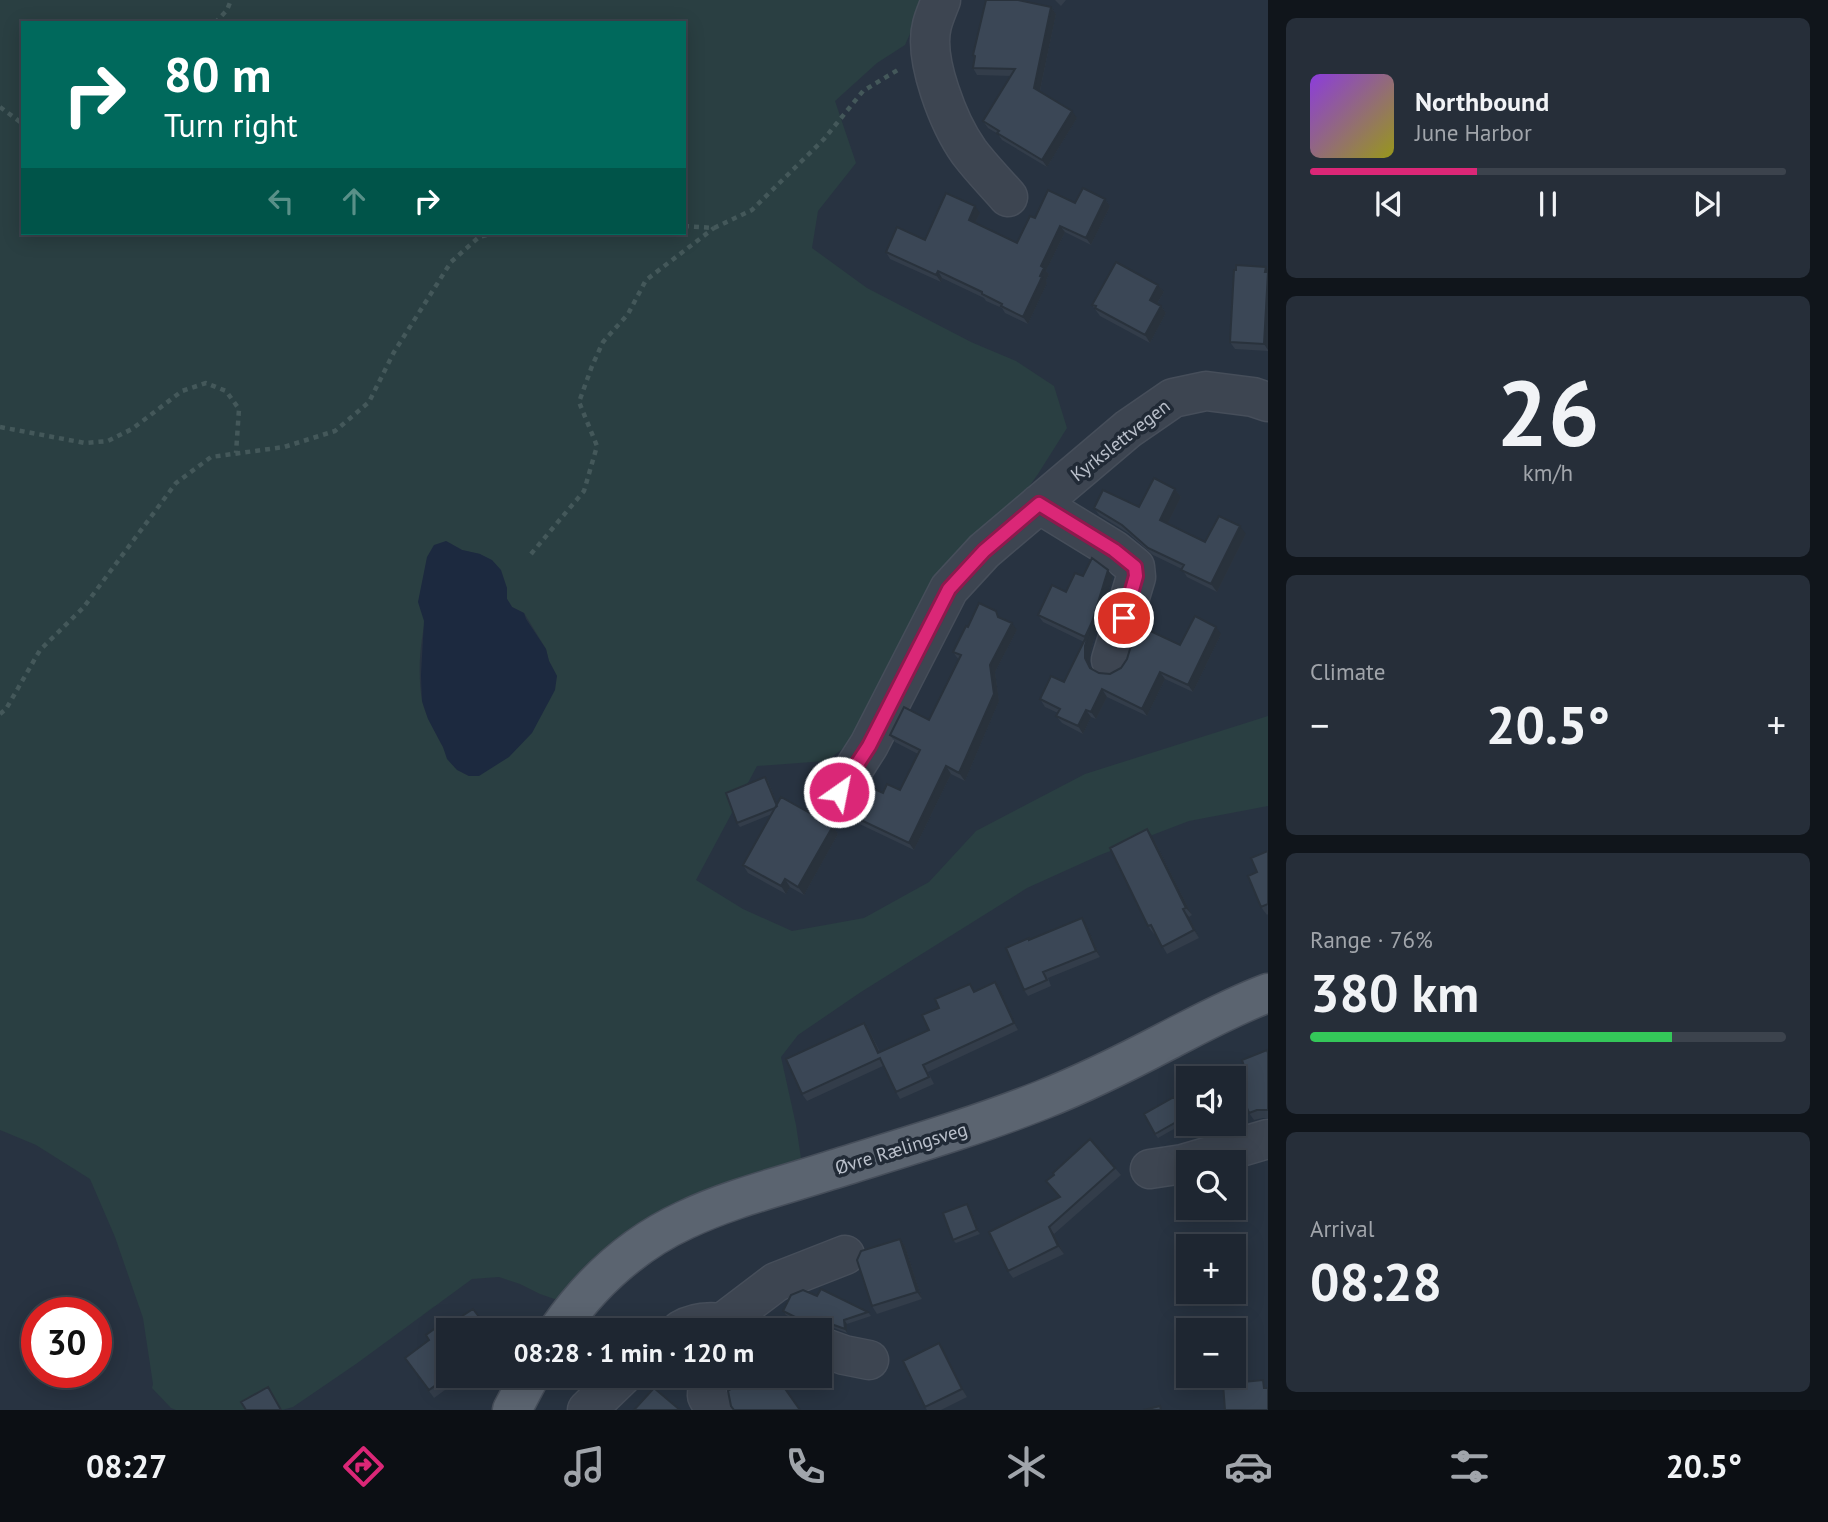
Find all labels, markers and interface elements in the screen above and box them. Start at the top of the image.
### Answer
text: 80 m [164,42,271,106]
icon: right [49,49,140,140]
text: Northbound [1415,85,1549,118]
text: Turn right [164,104,298,146]
text: June Harbor [1415,118,1532,147]
icon: left [262,182,300,220]
icon: ahead [335,182,373,220]
icon: right [408,182,446,220]
icon: previous [1370,185,1408,223]
icon: pause [1529,185,1567,223]
icon: next [1688,185,1726,223]
text: 26 [1496,353,1600,471]
street label: Kyrkslettvegen [1065,394,1175,486]
text: km/h [1523,458,1573,487]
pin [1094,588,1154,648]
icon: arrive [1105,599,1143,637]
text: Climate [1310,657,1385,686]
text: 20.5° [1486,691,1610,758]
text: − [1310,700,1329,749]
text: + [1767,700,1786,749]
position arrow [802,755,876,829]
text: Range · 76% [1310,925,1433,954]
text: 380 km [1310,959,1479,1026]
map controls [1176,1066,1246,1388]
button: sound [1176,1066,1246,1136]
street label: Øvre Rælingsveg [832,1116,970,1180]
button: search [1176,1150,1246,1220]
text: Arrival [1310,1214,1374,1243]
button: + [1176,1234,1246,1304]
text: 08:28 [1310,1248,1442,1315]
speed limit sign: 30 [21,1297,112,1388]
button: − [1176,1318,1246,1388]
text: 08:28 · 1 min · 120 m [514,1336,754,1369]
icon: directions [339,1442,388,1491]
icon: music [560,1442,609,1491]
icon: phone [781,1442,830,1491]
icon: climate [1002,1442,1051,1491]
icon: car [1224,1442,1273,1491]
icon: filters [1445,1442,1494,1491]
text: 08:27 [86,1445,167,1487]
text: 20.5° [1666,1445,1742,1487]

